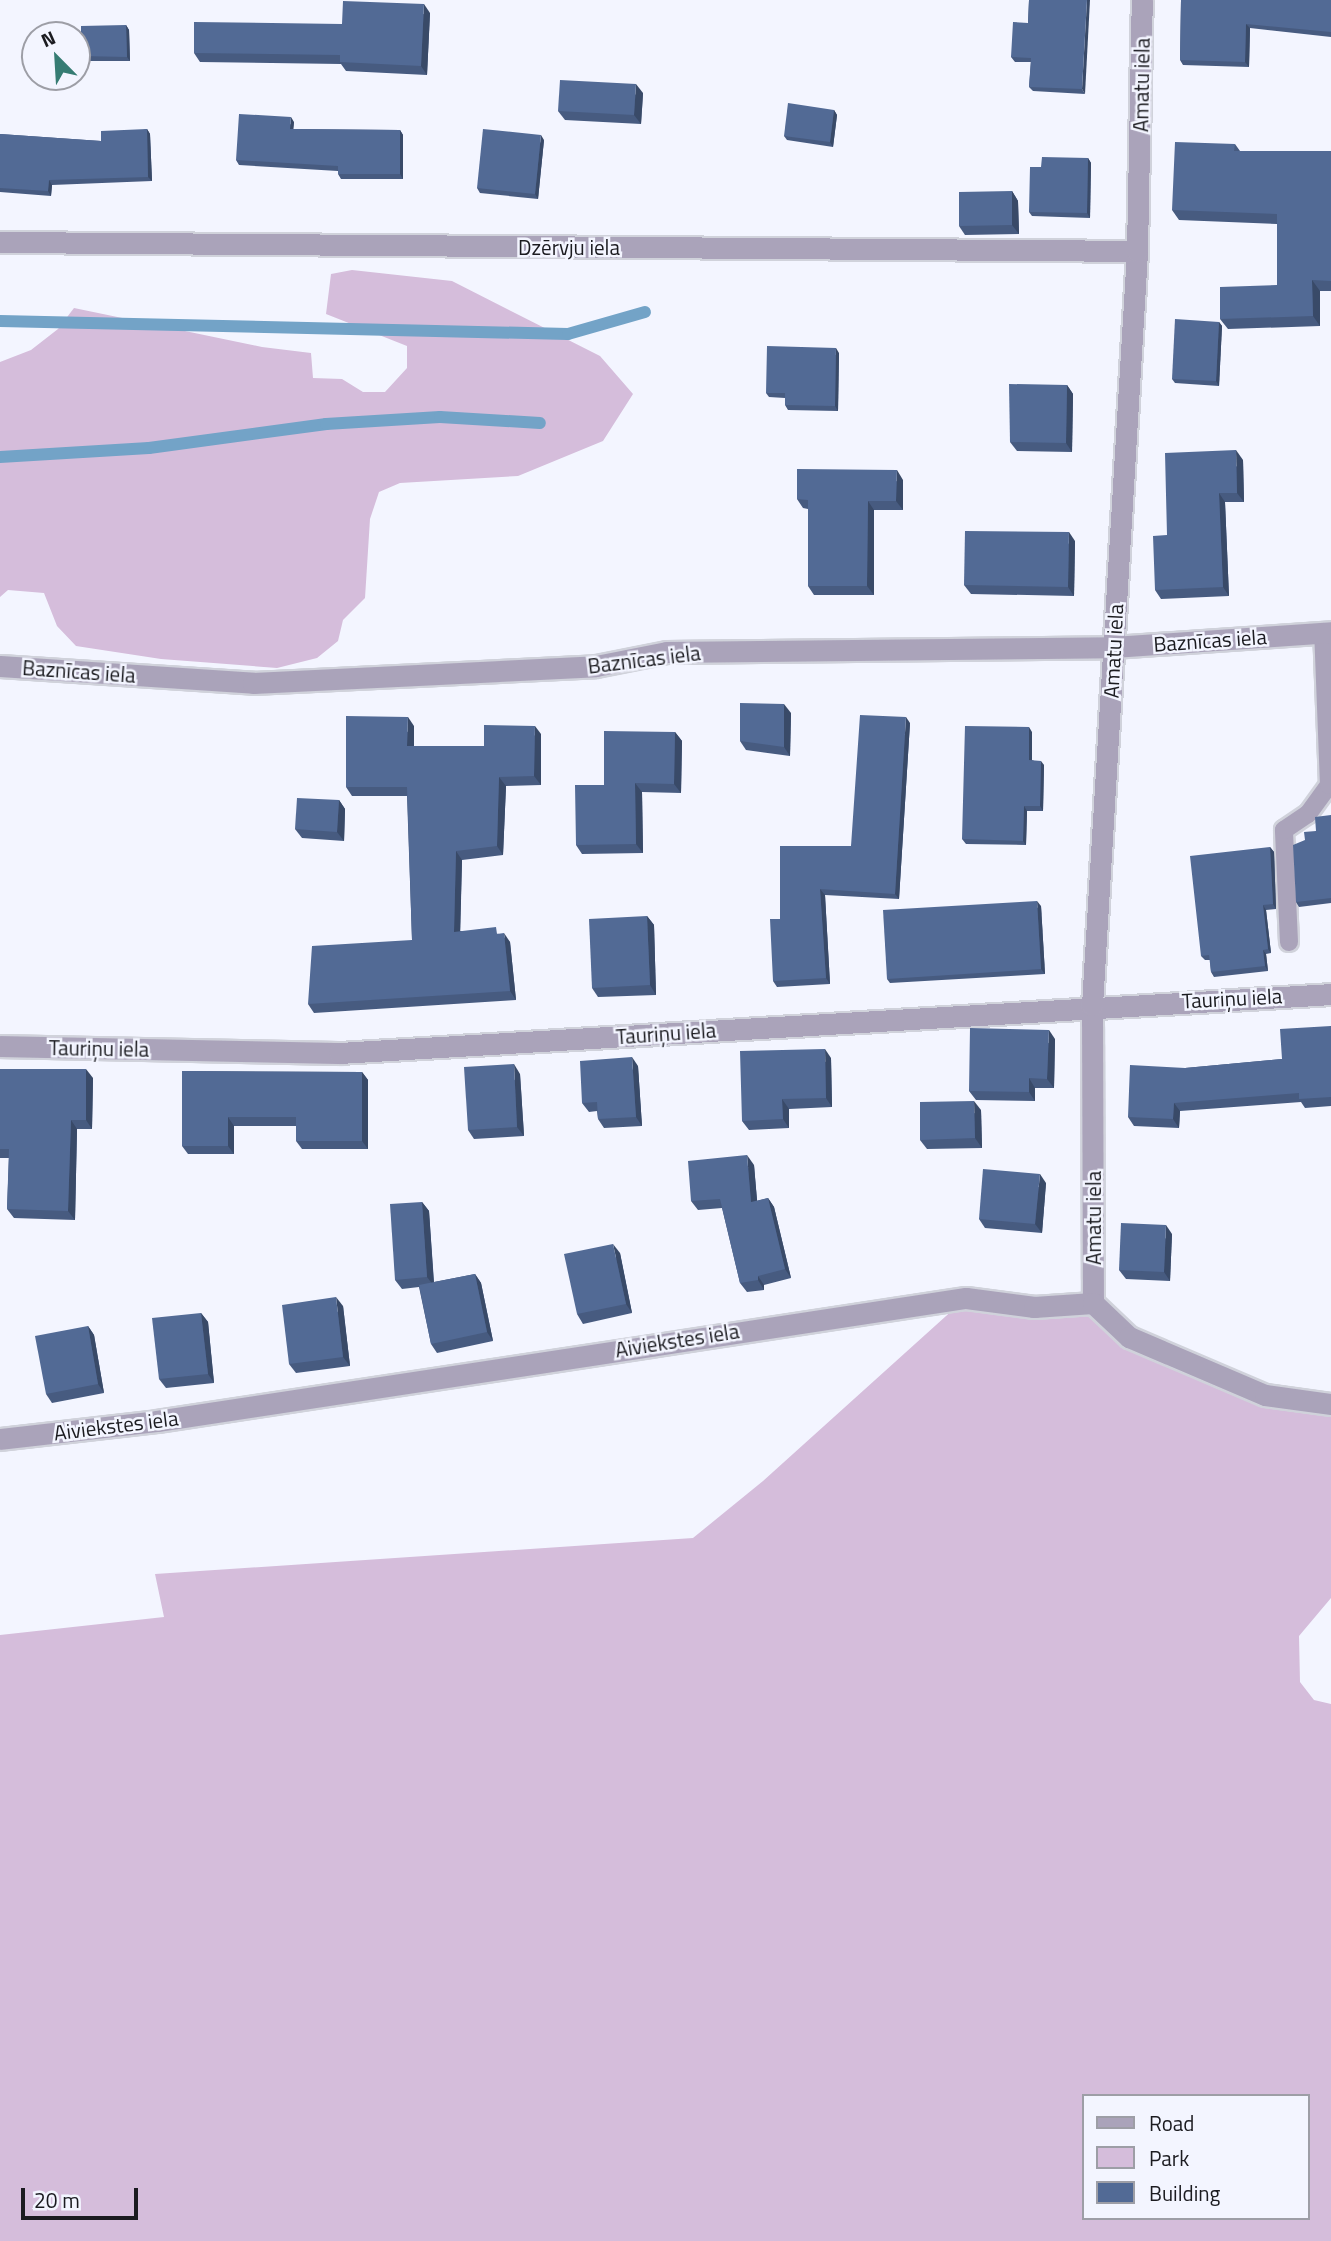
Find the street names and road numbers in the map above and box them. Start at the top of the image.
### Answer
street label: Amatu iela [1128,38,1154,132]
street label: Dzērvju iela [518,234,620,260]
street label: Amatu iela [1098,603,1128,699]
street label: Baznīcas iela [1152,623,1268,657]
street label: Baznīcas iela [586,640,702,678]
street label: Baznīcas iela [21,654,137,688]
street label: Tauriņu iela [1181,983,1283,1013]
street label: Tauriņu iela [615,1017,717,1049]
street label: Tauriņu iela [49,1035,149,1061]
street label: Amatu iela [1080,1171,1106,1265]
street label: Aiviekstes iela [613,1318,741,1362]
street label: Aiviekstes iela [52,1405,180,1445]

